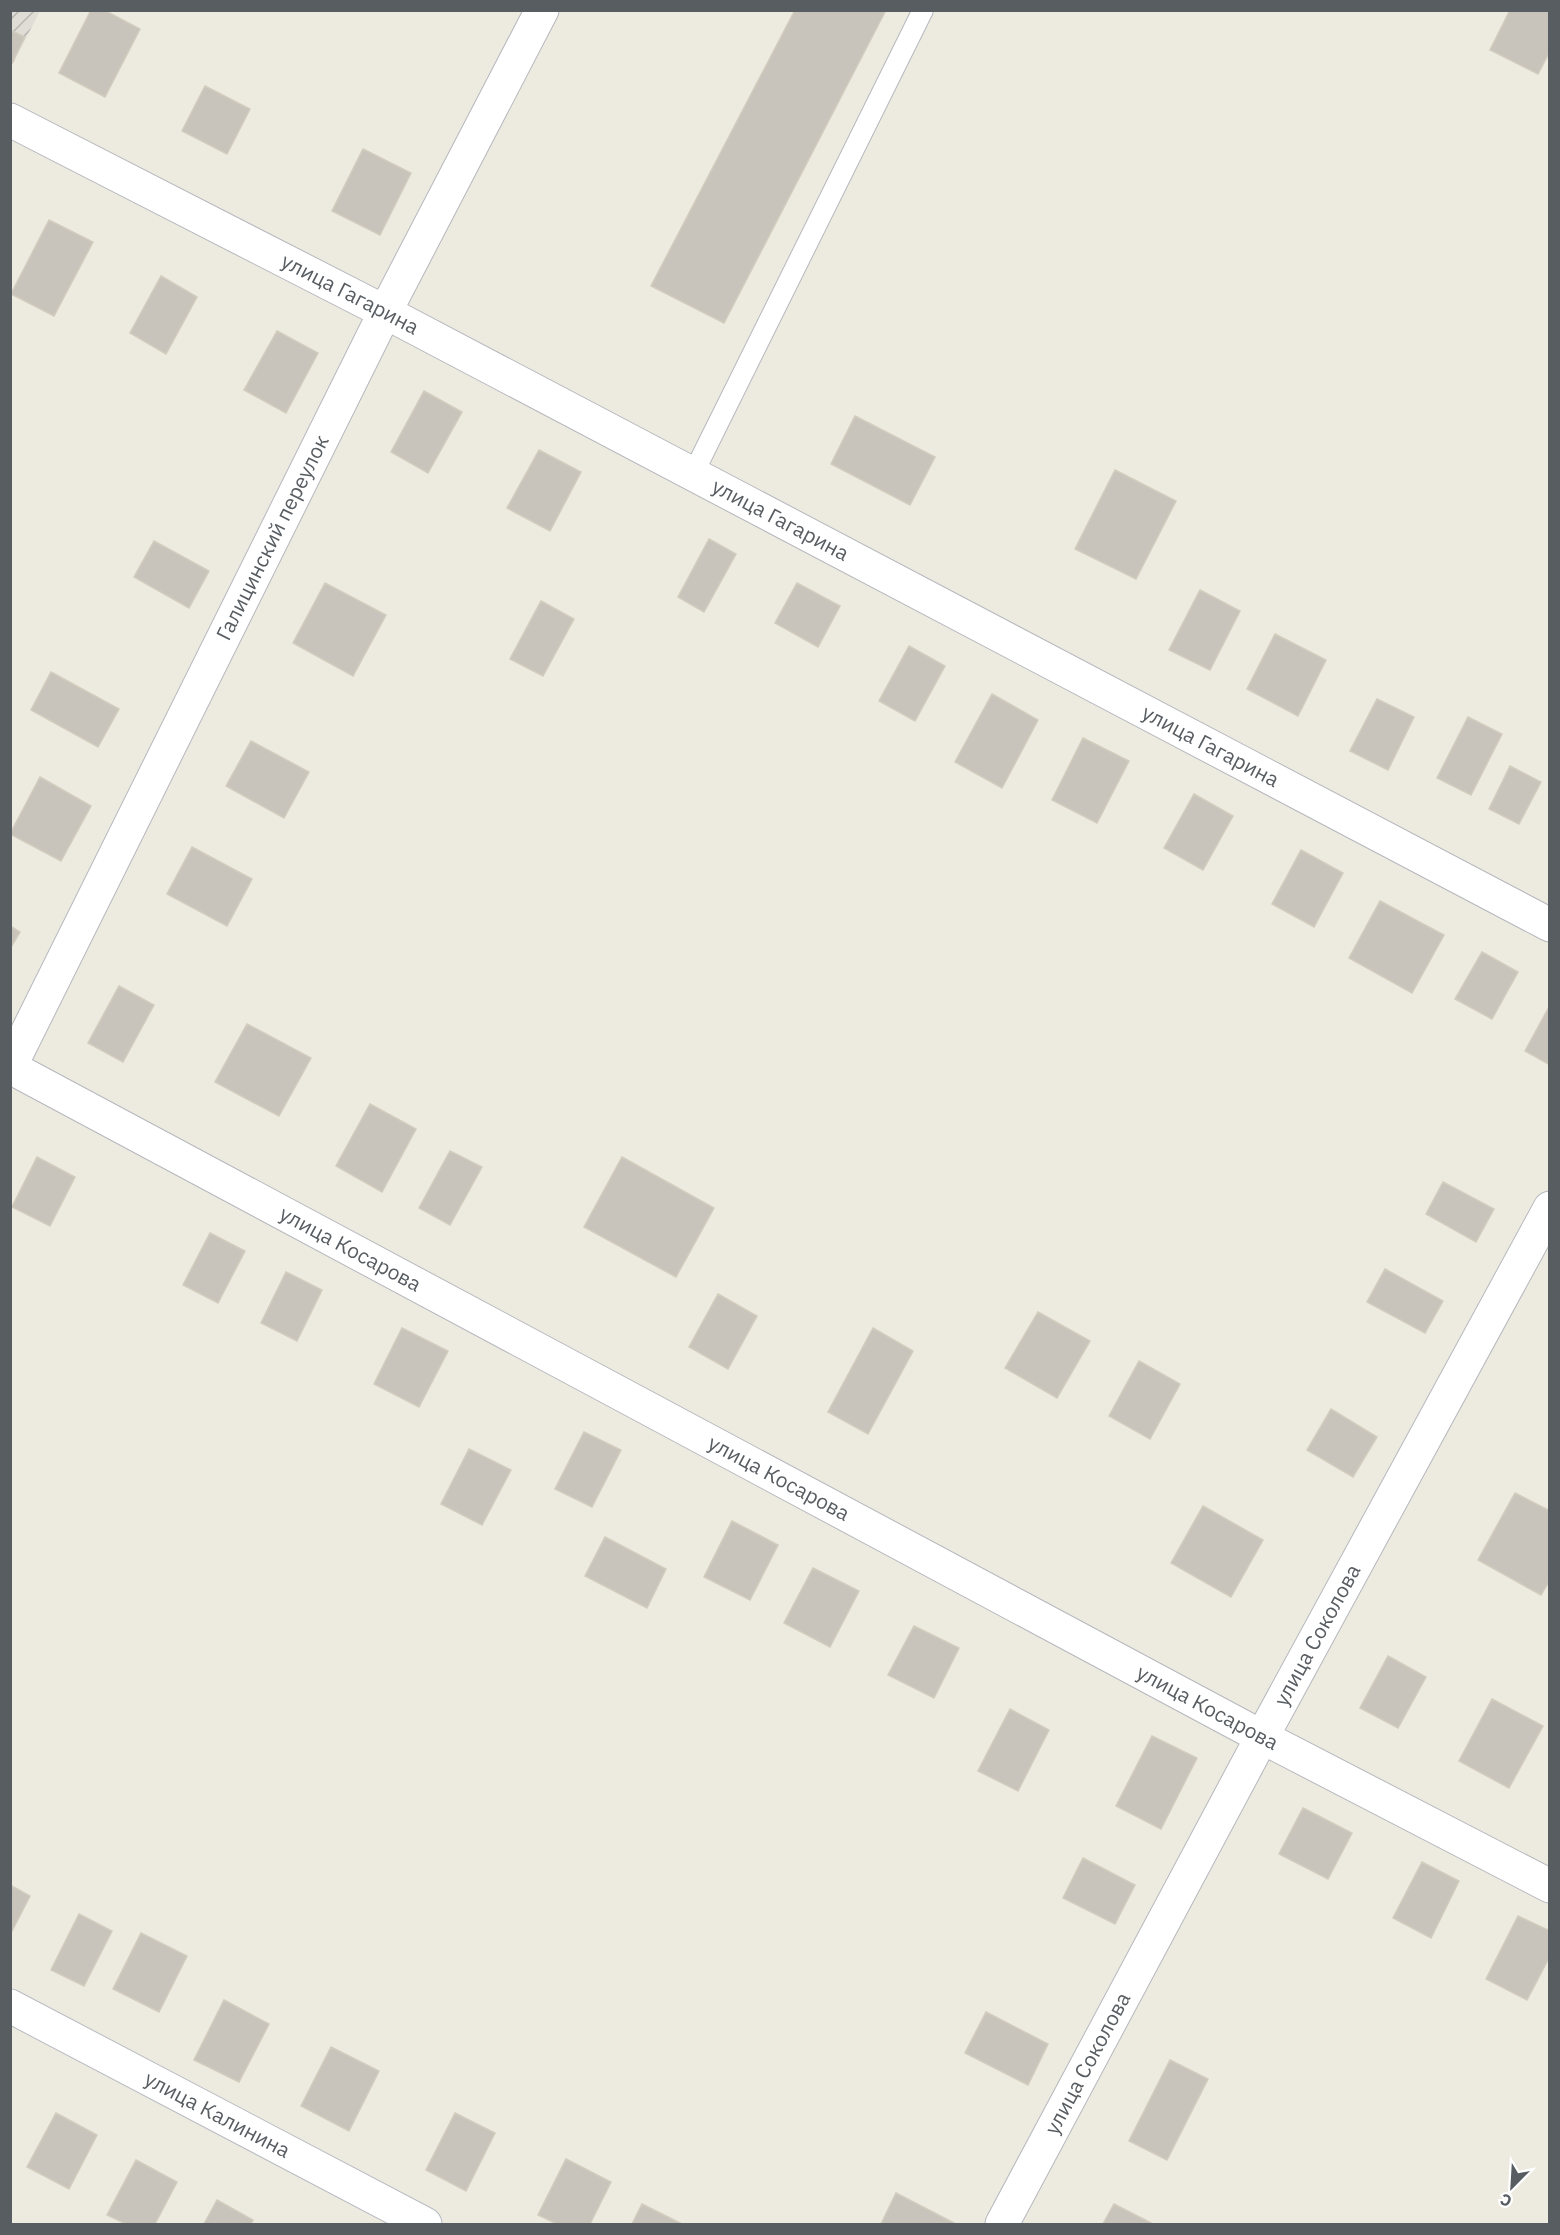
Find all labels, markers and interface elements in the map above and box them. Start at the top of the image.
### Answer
street label: улица Гагарина [277,246,424,340]
street label: Галицинский переулок [209,430,335,645]
street label: улица Гагарина [707,472,854,567]
street label: улица Гагарина [1137,698,1284,793]
street label: улица Косарова [275,1199,427,1298]
street label: улица Косарова [704,1428,855,1527]
street label: улица Соколова [1267,1559,1366,1711]
street label: улица Косарова [1132,1657,1284,1756]
street label: улица Соколова [1037,1987,1136,2139]
street label: улица Калинина [140,2064,295,2164]
north arrow [1482,2157,1542,2217]
text: С [1497,2189,1515,2212]

